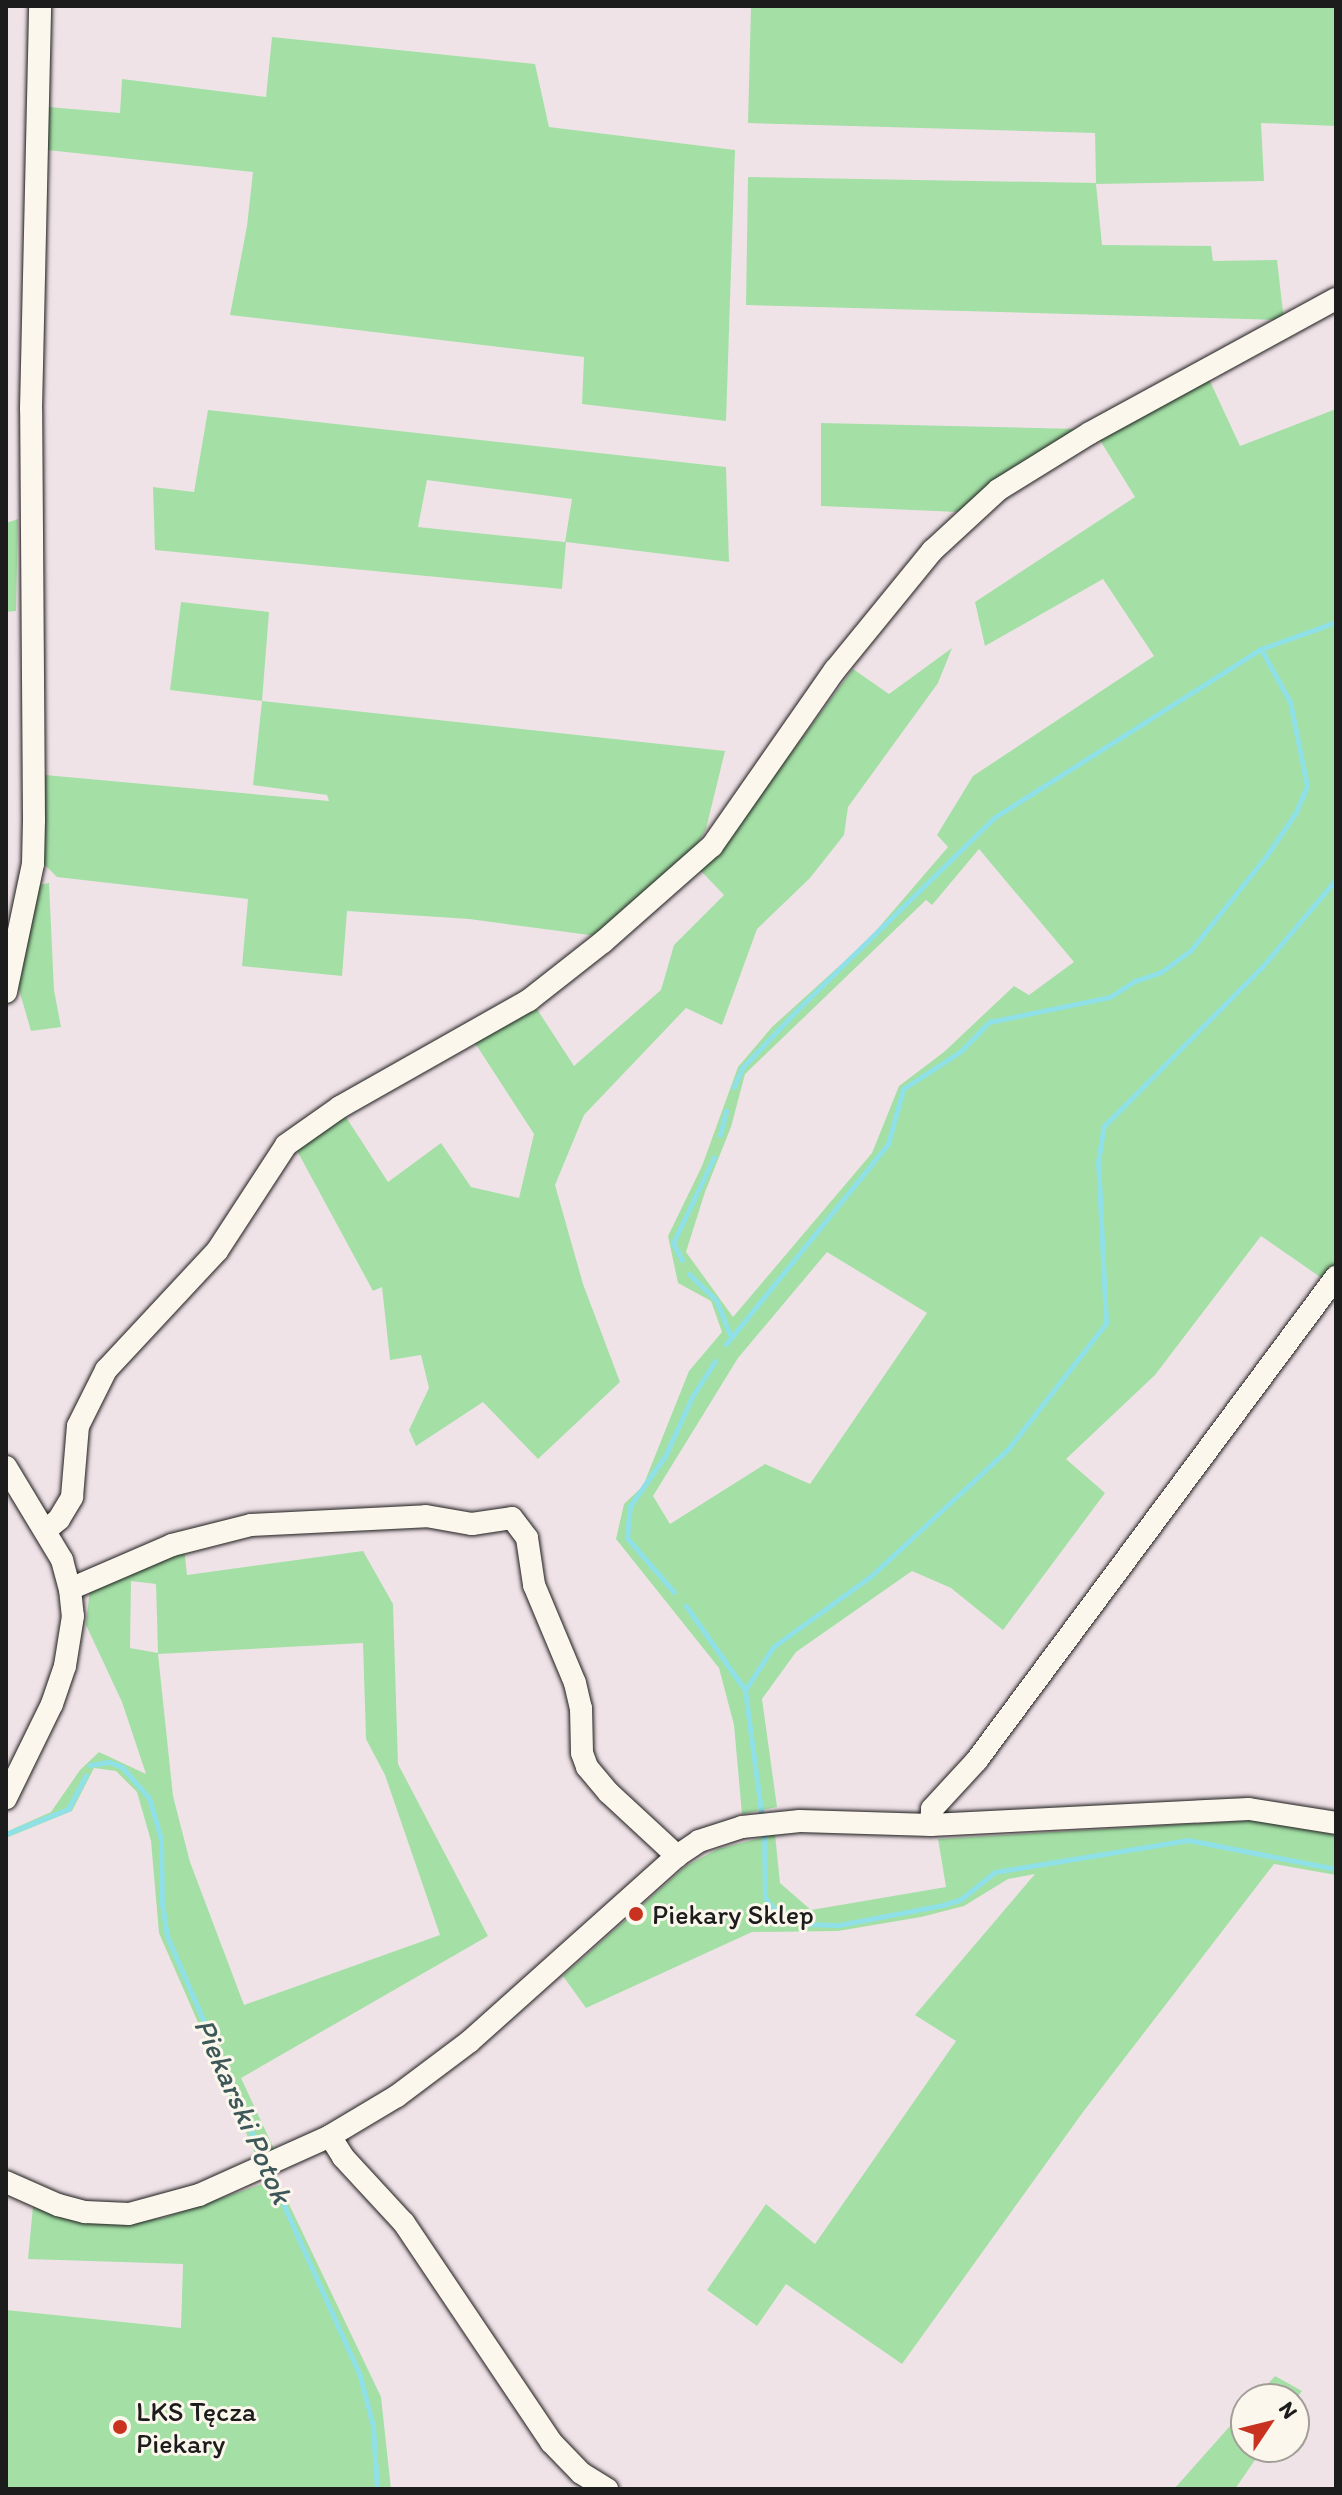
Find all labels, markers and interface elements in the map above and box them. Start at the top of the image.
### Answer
place label: Piekary Sklep [652,1897,814,1931]
marker: Piekary Sklep [627,1905,645,1923]
water label: Piekarski Potok [186,2013,300,2209]
north arrow [1230,2383,1310,2463]
place label: LKS Tęcza Piekary [136,2394,256,2460]
text: N [1273,2396,1304,2424]
marker: LKS Tęcza Piekary [111,2418,129,2436]

